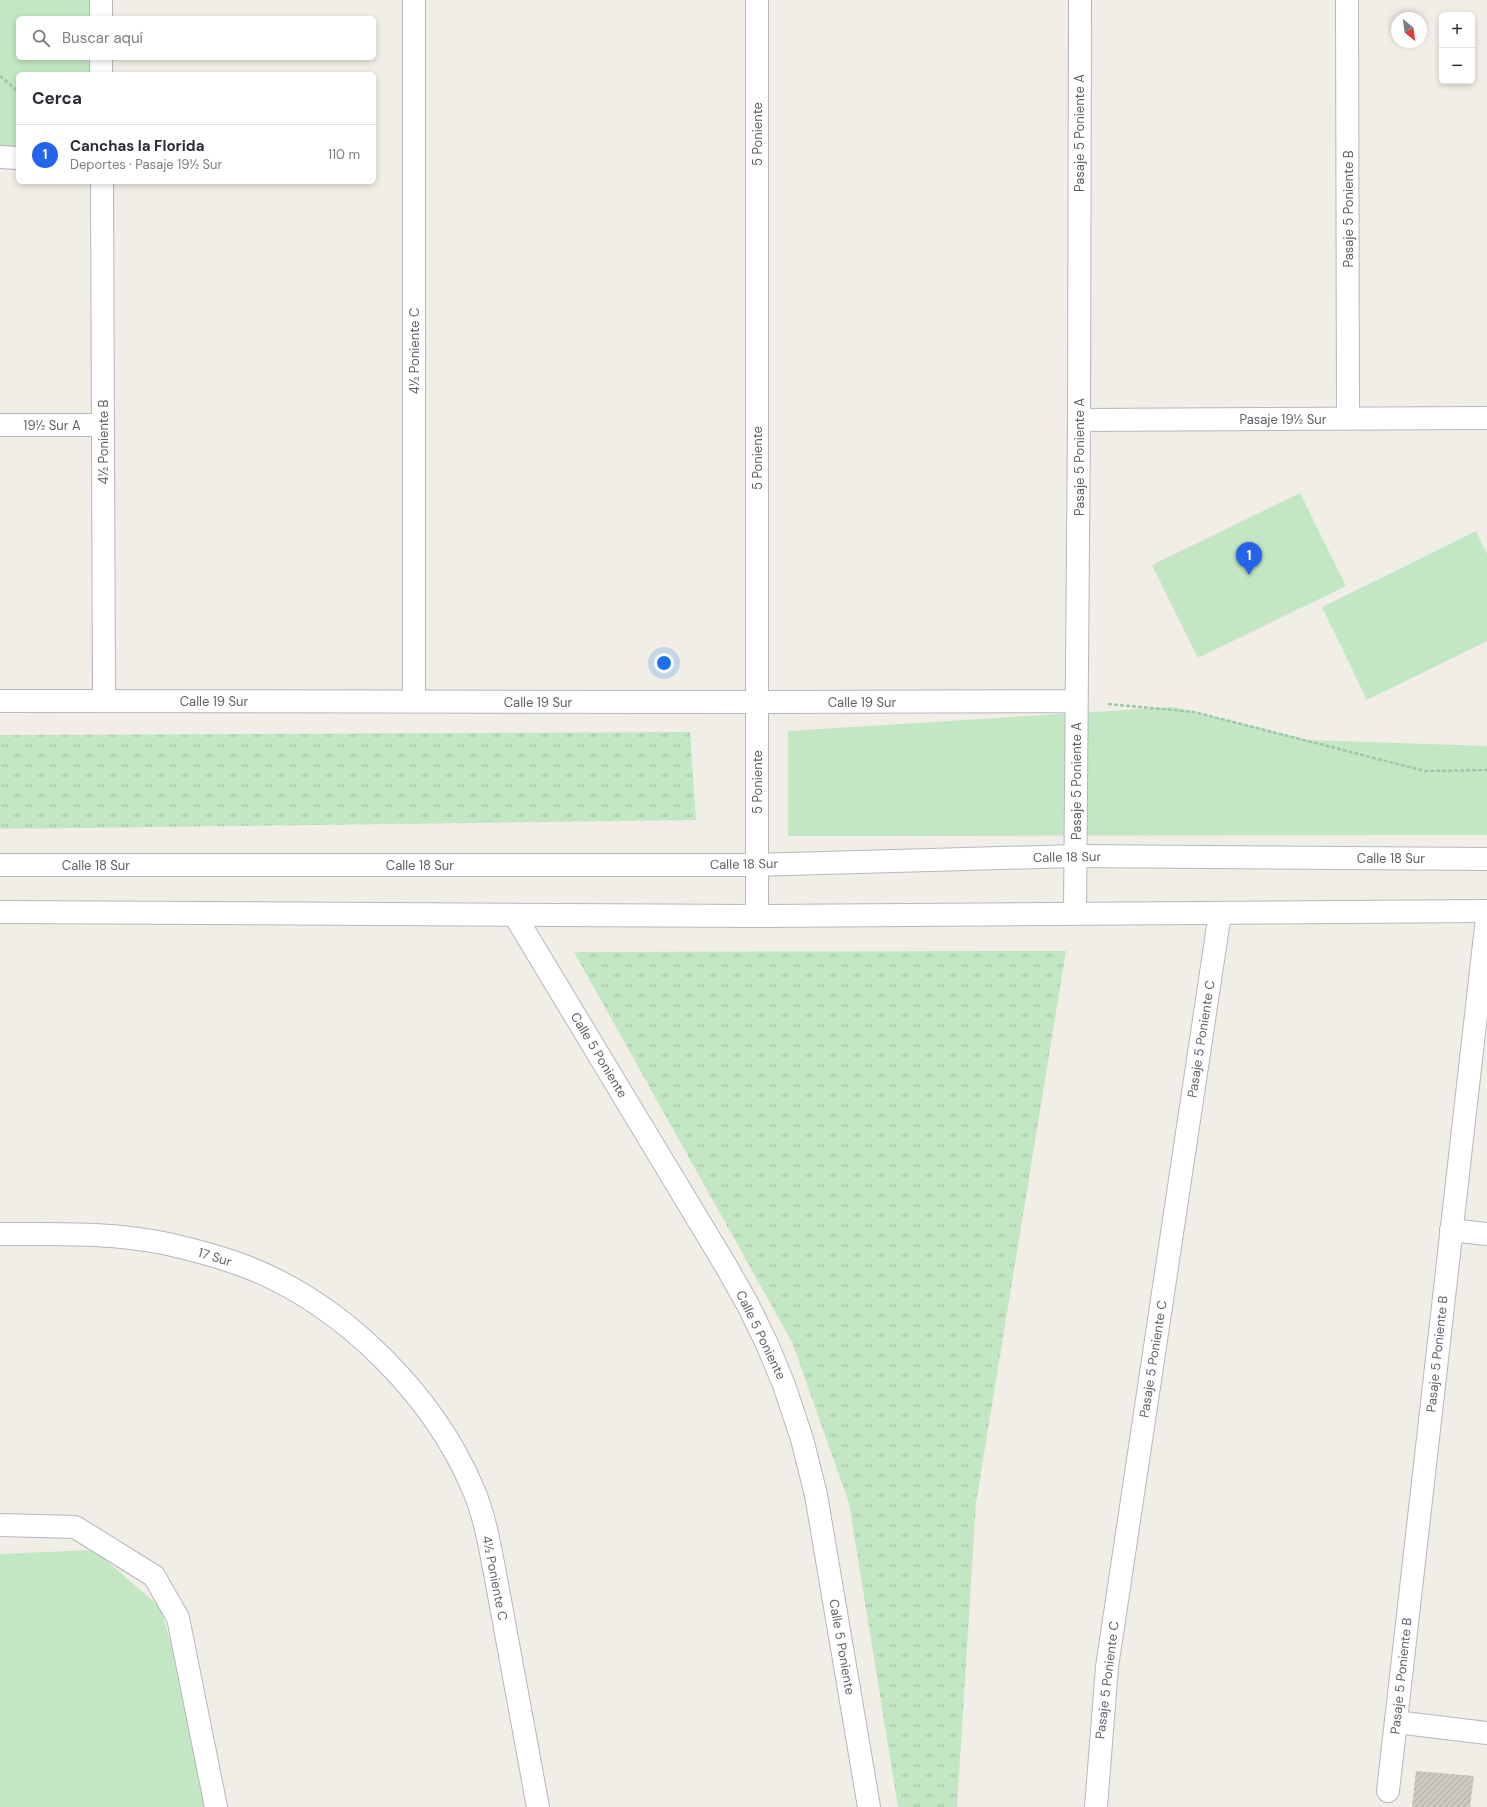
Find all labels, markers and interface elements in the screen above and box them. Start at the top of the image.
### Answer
north arrow [1391,12,1427,48]
map controls [1439,12,1475,84]
button: + [1439,12,1475,48]
search box [16,16,376,60]
icon: search [30,27,52,49]
text: Buscar aquí [62,28,143,48]
button: − [1439,48,1475,84]
street label: Pasaje 5 Poniente A [1071,74,1088,192]
text: Cerca [32,87,82,109]
street label: 5 Poniente [749,102,766,166]
text: Canchas la Florida [70,136,204,156]
text: 1 [43,146,47,163]
text: 110 m [328,146,360,163]
street label: Pasaje 5 Poniente B [1340,150,1357,268]
text: Deportes · Pasaje 19½ Sur [70,156,222,173]
street label: 4½ Poniente C [406,308,423,394]
street label: Pasaje 5 Poniente A [1071,398,1088,516]
street label: 4½ Poniente B [95,399,112,484]
street label: Pasaje 19½ Sur [1239,411,1327,428]
street label: 19½ Sur A [23,417,81,434]
street label: 5 Poniente [749,426,766,490]
pin: 1 [1236,542,1262,575]
your location [654,653,674,673]
street label: Calle 19 Sur [180,693,248,710]
street label: Calle 19 Sur [504,694,572,711]
street label: Calle 19 Sur [828,694,896,711]
street label: Pasaje 5 Poniente A [1068,722,1085,840]
street label: 5 Poniente [749,750,766,814]
street label: Calle 18 Sur [1033,848,1101,866]
street label: Calle 18 Sur [1357,850,1425,867]
street label: Calle 18 Sur [710,855,778,873]
street label: Calle 18 Sur [62,857,130,874]
street label: Calle 18 Sur [386,857,454,874]
street label: Pasaje 5 Poniente C [1183,979,1219,1099]
street label: Calle 5 Poniente [567,1009,631,1101]
street label: 17 Sur [196,1244,234,1270]
street label: Calle 5 Poniente [732,1288,790,1382]
street label: Pasaje 5 Poniente B [1422,1295,1452,1413]
street label: Pasaje 5 Poniente C [1135,1299,1171,1419]
street label: 4½ Poniente C [478,1534,512,1622]
street label: Calle 5 Poniente [825,1598,859,1696]
street label: Pasaje 5 Poniente B [1386,1617,1416,1735]
street label: Pasaje 5 Poniente C [1091,1620,1123,1740]

